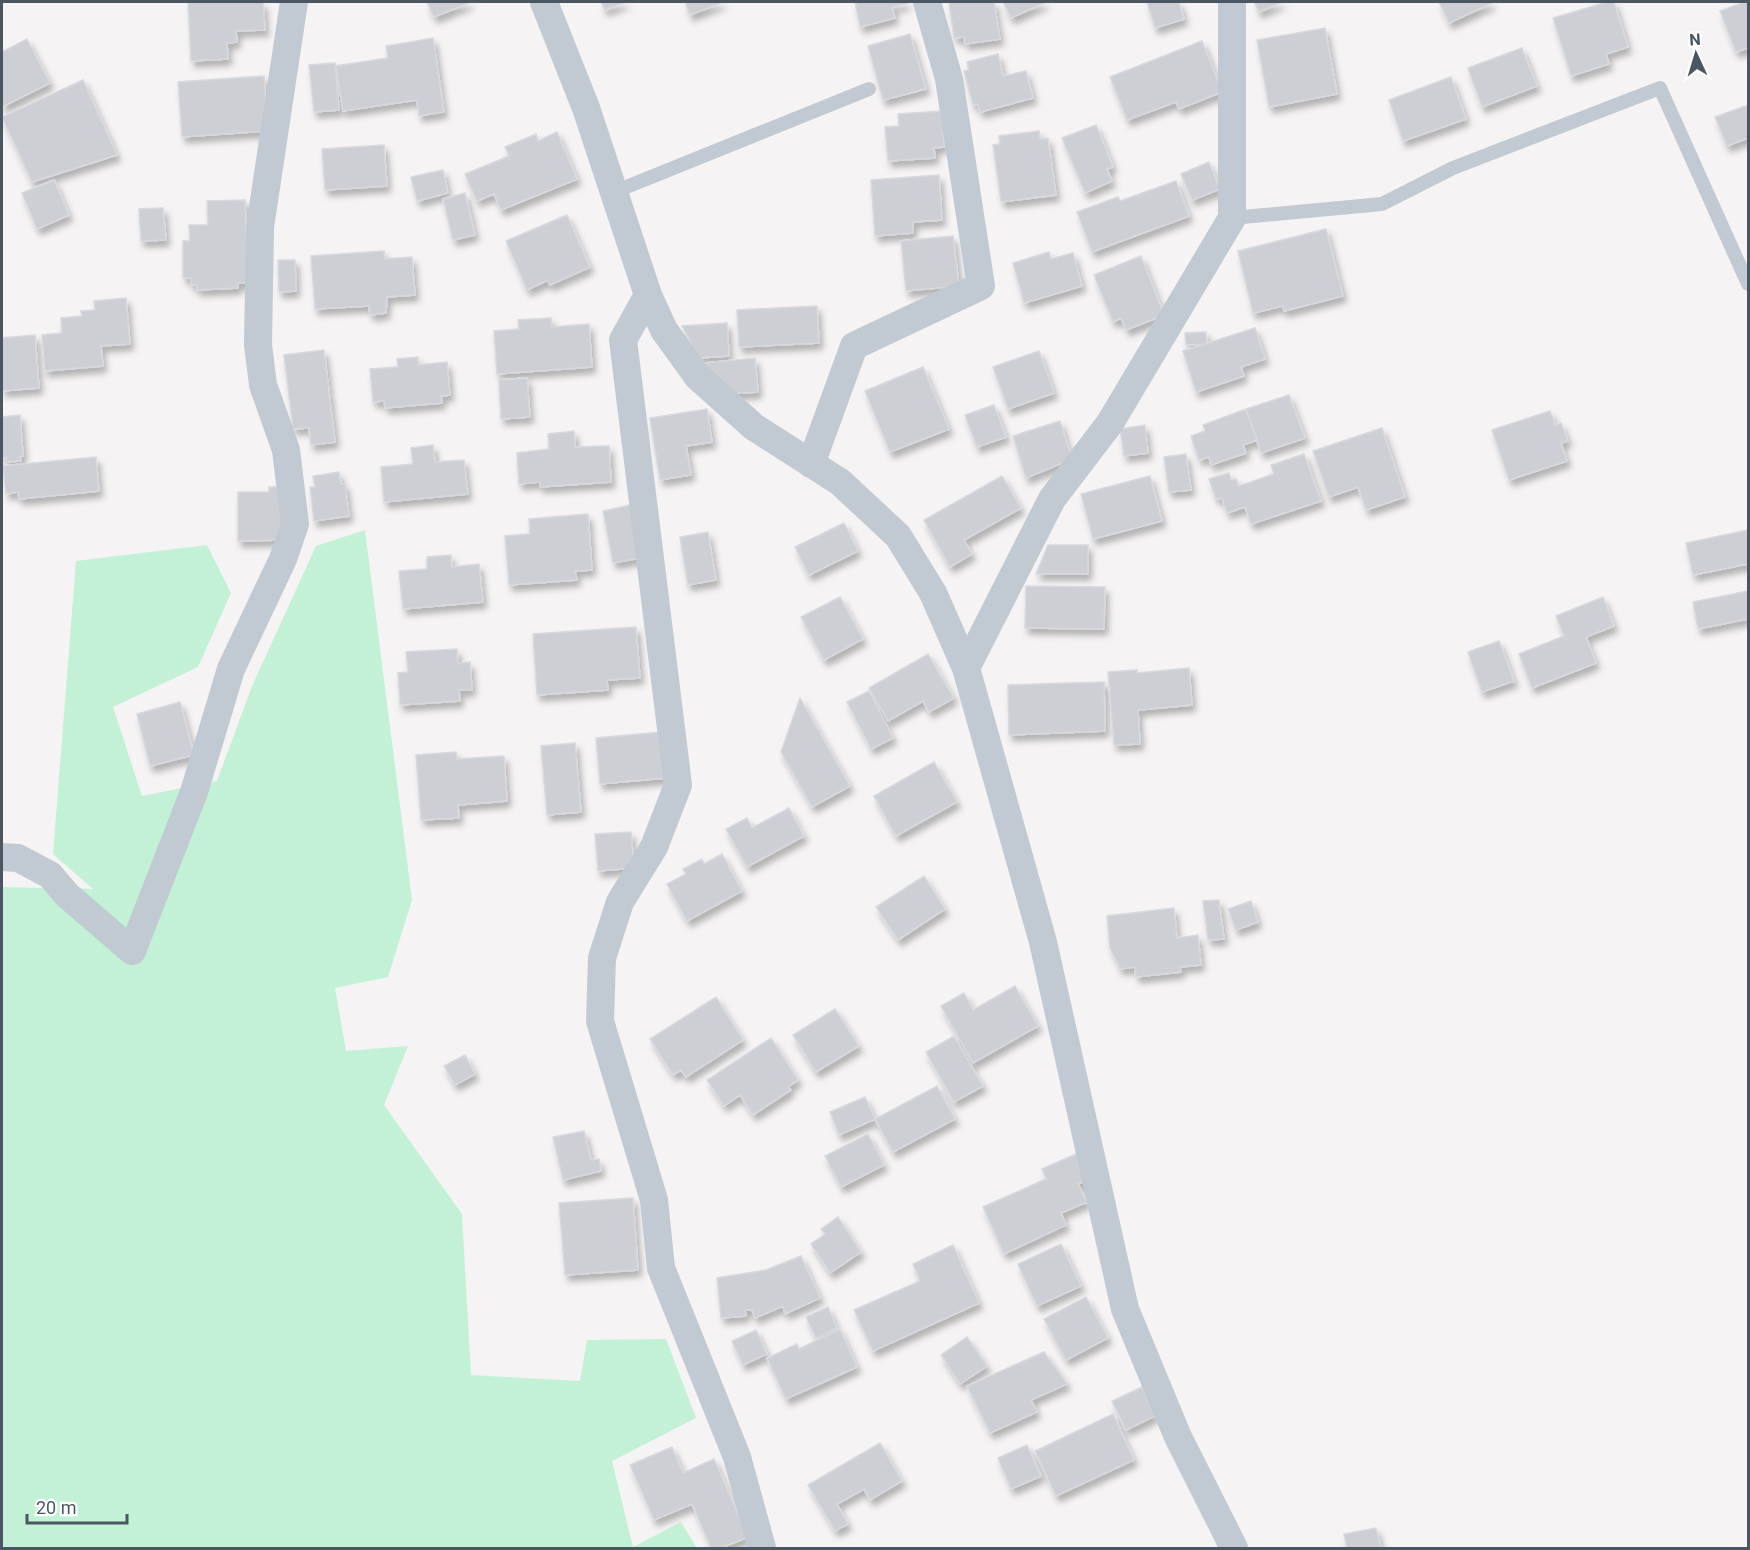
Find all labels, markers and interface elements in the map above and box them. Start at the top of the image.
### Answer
north arrow [1666,24,1726,84]
text: N [1689,30,1701,49]
scale bar [27,1487,128,1525]
text: 20 m [36,1497,76,1518]

